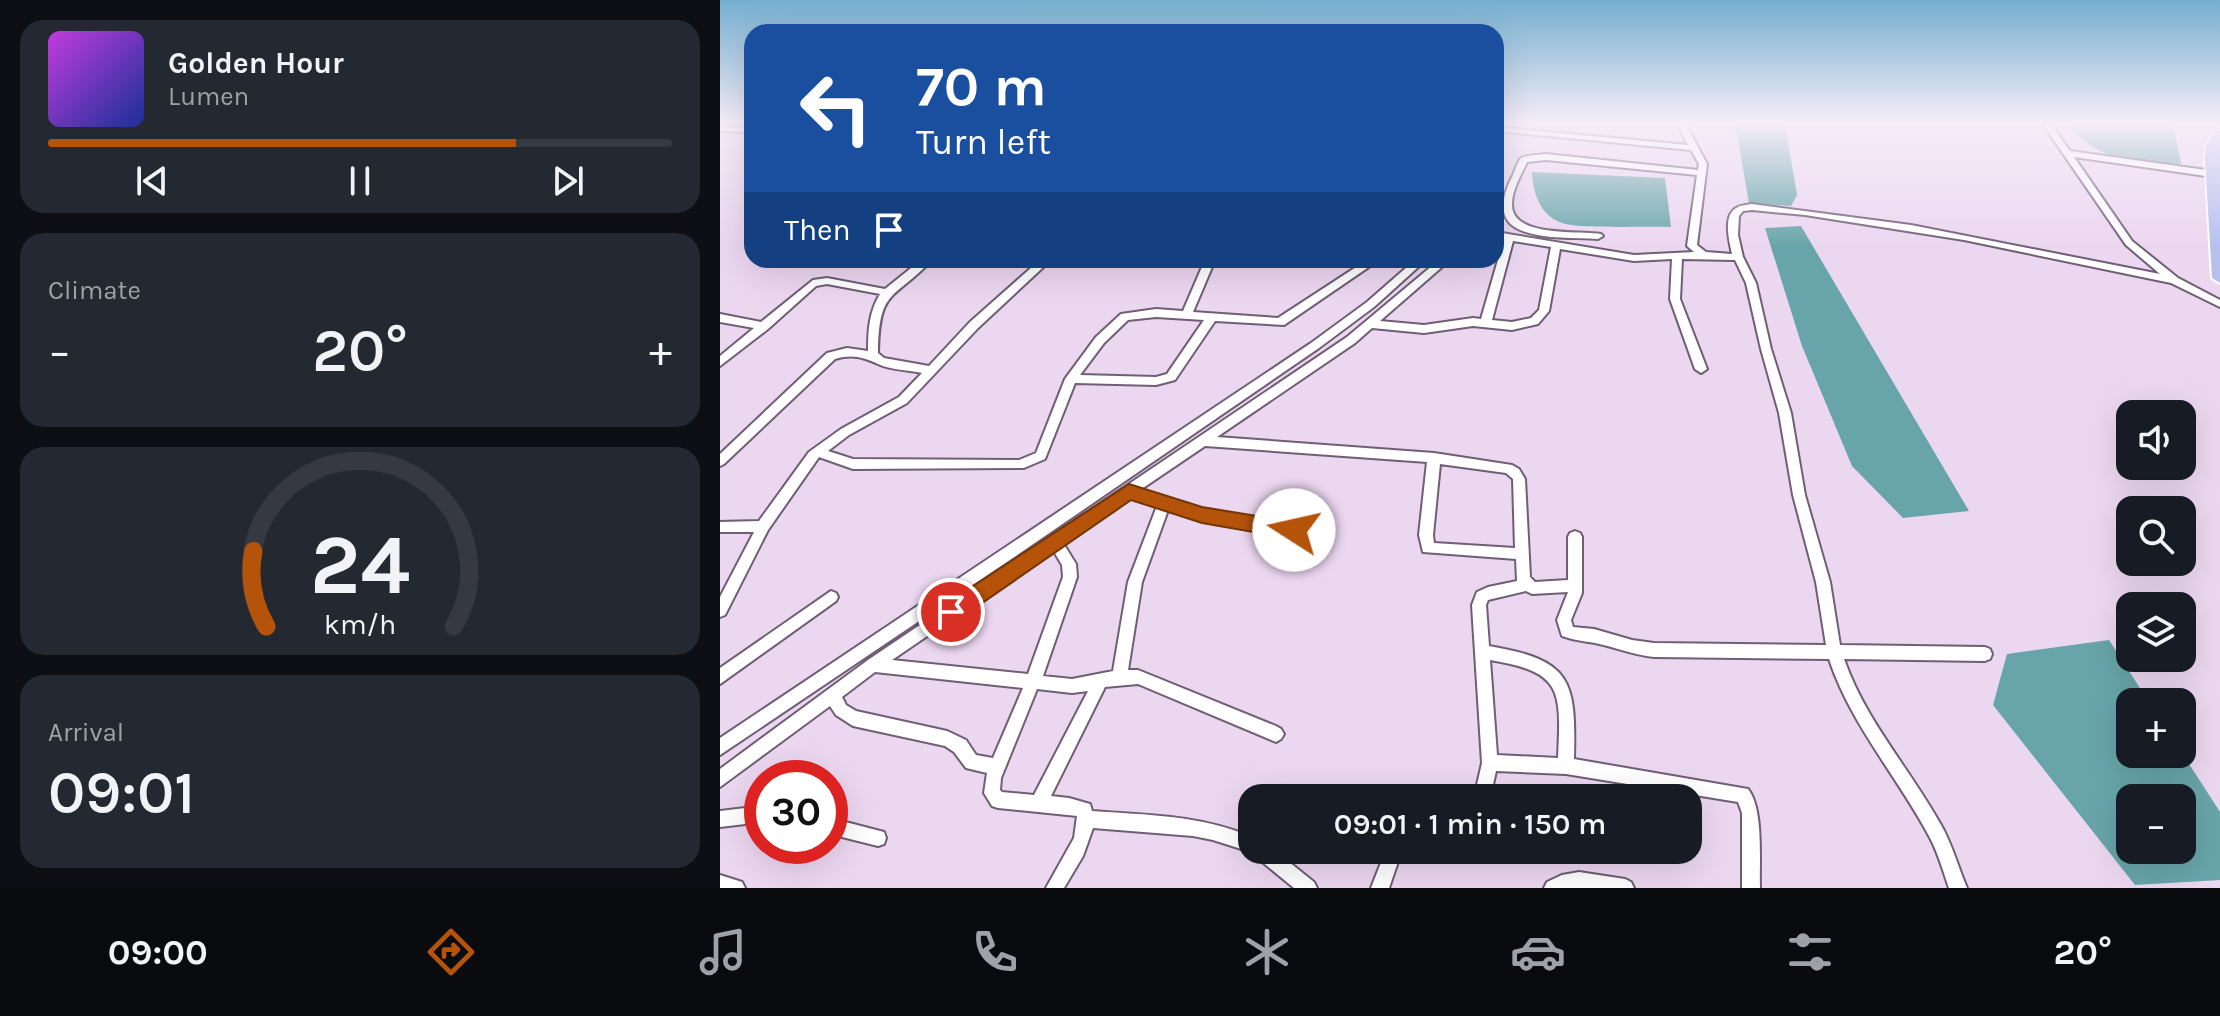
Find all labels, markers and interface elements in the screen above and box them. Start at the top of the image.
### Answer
text: Golden Hour [168,45,344,81]
text: 70 m [916,54,1047,119]
icon: left [784,56,888,160]
text: Lumen [168,81,249,112]
text: Turn left [916,121,1051,163]
icon: previous [130,159,174,203]
icon: pause [338,159,382,203]
icon: next [546,159,590,203]
icon: arrive [867,208,911,252]
text: Then [784,212,851,248]
text: Climate [48,275,141,306]
text: 20° [312,316,408,386]
text: − [48,326,71,377]
text: + [649,326,672,377]
map controls [2116,400,2196,864]
button: sound [2116,400,2196,480]
position arrow [1252,488,1336,572]
button: search [2116,496,2196,576]
text: 24 [310,516,410,613]
pin [917,578,985,646]
icon: arrive [929,590,973,634]
button: layers [2116,592,2196,672]
text: km/h [324,608,396,641]
button: + [2116,688,2196,768]
text: Arrival [48,717,124,748]
text: 09:01 [48,758,195,828]
speed limit sign: 30 [744,760,848,864]
button: − [2116,784,2196,864]
text: 09:01 · 1 min · 150 m [1334,806,1606,842]
icon: directions [423,924,479,980]
icon: music [695,924,751,980]
icon: phone [967,924,1023,980]
icon: climate [1239,924,1295,980]
icon: car [1510,924,1566,980]
icon: filters [1782,924,1838,980]
text: 09:00 [108,931,208,973]
text: 20° [2054,931,2112,973]

